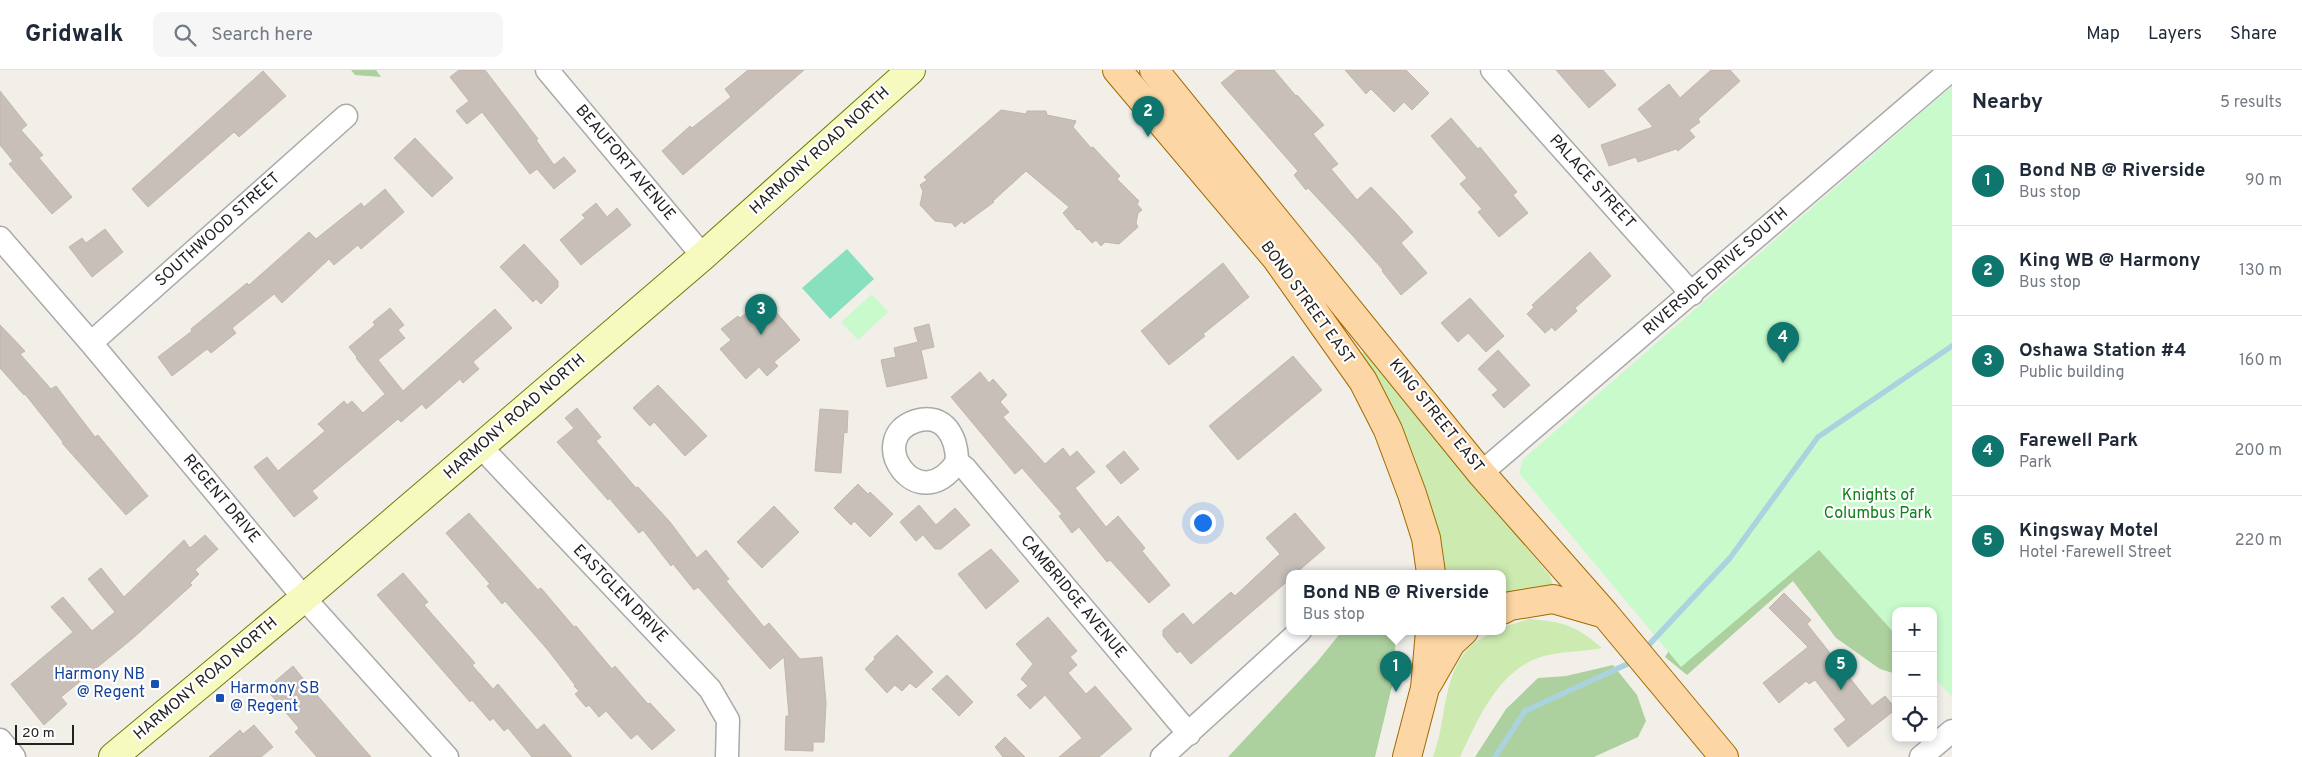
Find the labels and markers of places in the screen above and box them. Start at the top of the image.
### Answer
pin: 2 [1132,96,1164,137]
pin: 3 [745,294,777,335]
pin: 4 [1767,322,1799,363]
pin: 5 [1825,649,1857,690]
pin: 1 [1380,651,1412,692]
place label: Harmony NB @ Regent [54,665,145,703]
marker: Harmony NB @ Regent [149,678,161,690]
place label: Harmony SB @ Regent [230,679,319,717]
marker: Harmony SB @ Regent [214,692,226,704]

